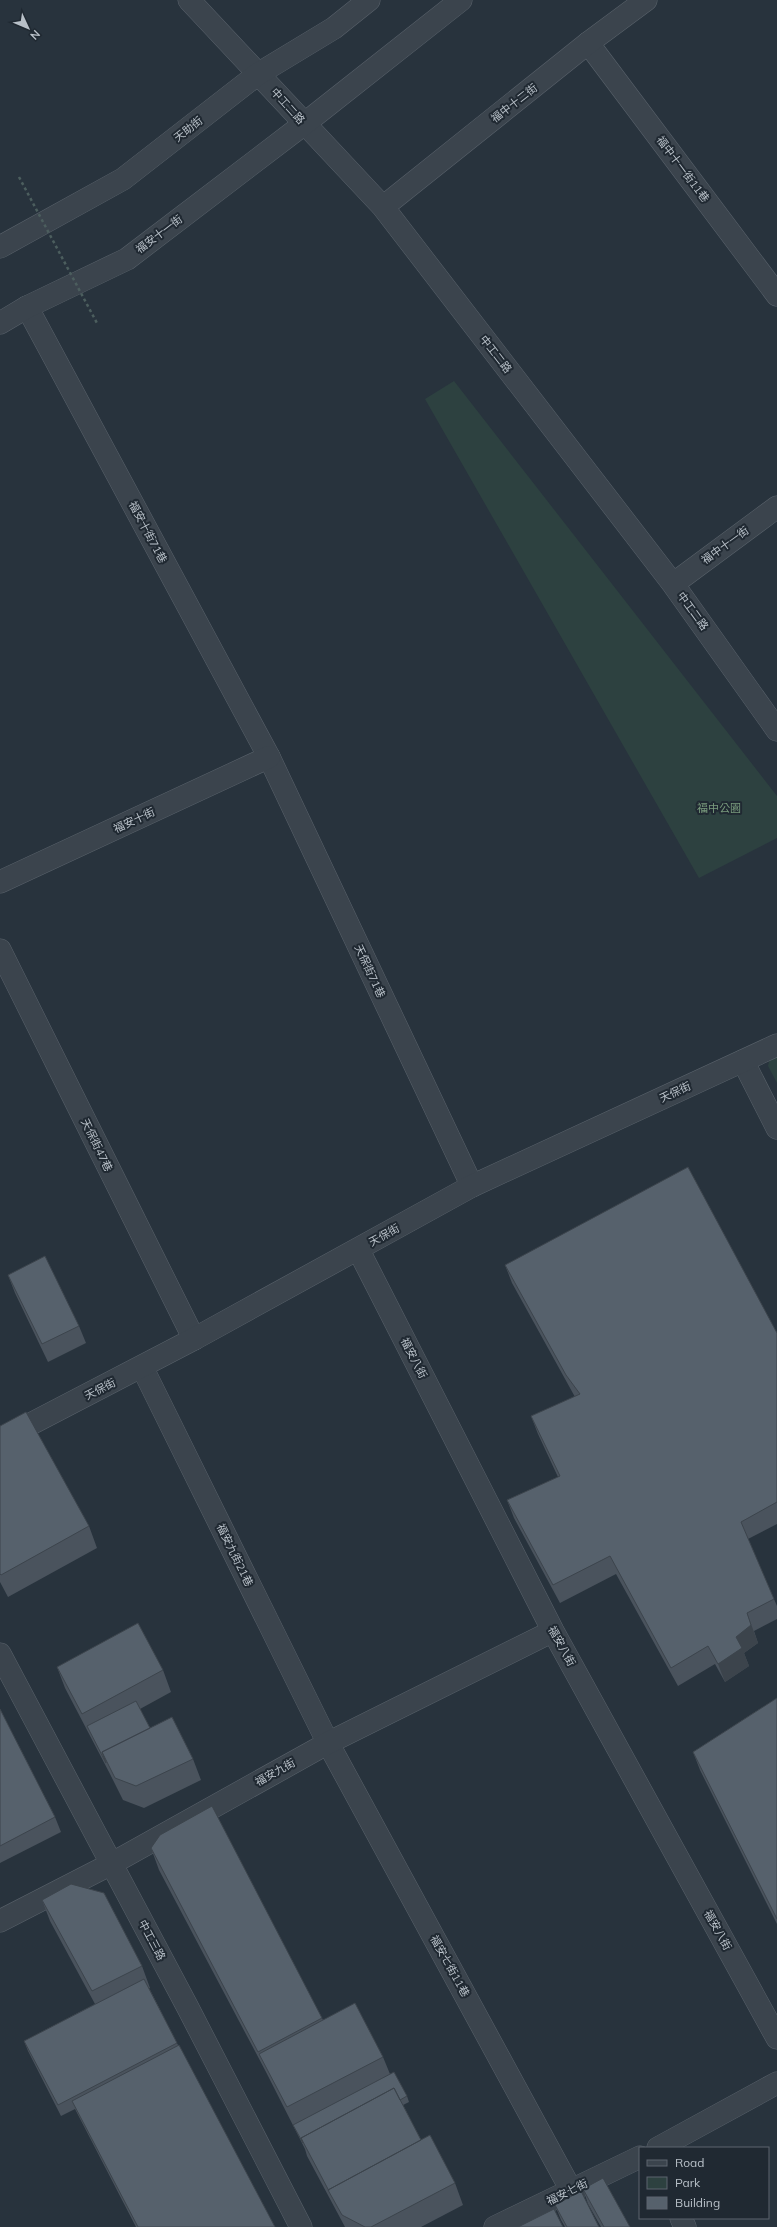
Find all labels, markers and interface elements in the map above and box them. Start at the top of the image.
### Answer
north arrow [8,8,48,48]
text: N [27,27,43,43]
street label: 福中十二街 [488,81,540,125]
street label: 中工二路 [268,85,308,127]
street label: 天助街 [171,113,205,145]
street label: 福中十一街11巷 [654,133,712,205]
street label: 福安十一街 [133,212,185,256]
street label: 中工二路 [477,332,515,376]
street label: 福安十街71巷 [126,499,170,565]
street label: 福中十一街 [699,523,751,567]
street label: 中工二路 [674,589,712,633]
park label: 福中公園 [697,801,741,815]
street label: 福安十街 [111,804,157,836]
street label: 天保街71巷 [352,942,388,1000]
street label: 天保街 [657,1079,693,1105]
street label: 天保街47巷 [78,1116,116,1174]
street label: 天保街 [366,1221,402,1249]
street label: 福安八街 [398,1335,430,1381]
street label: 天保街 [82,1375,118,1403]
street label: 福安九街21巷 [214,1521,256,1589]
street label: 福安八街 [545,1623,579,1669]
street label: 福安九街 [252,1755,298,1789]
street label: 福安八街 [701,1907,735,1953]
street label: 中工三路 [135,1917,169,1963]
street label: 福安七街11巷 [427,1933,473,1999]
legend [639,2147,769,2219]
text: Road [675,2155,704,2170]
text: Park [675,2175,701,2190]
street label: 福安七街 [544,2176,590,2208]
text: Building [675,2195,720,2210]

